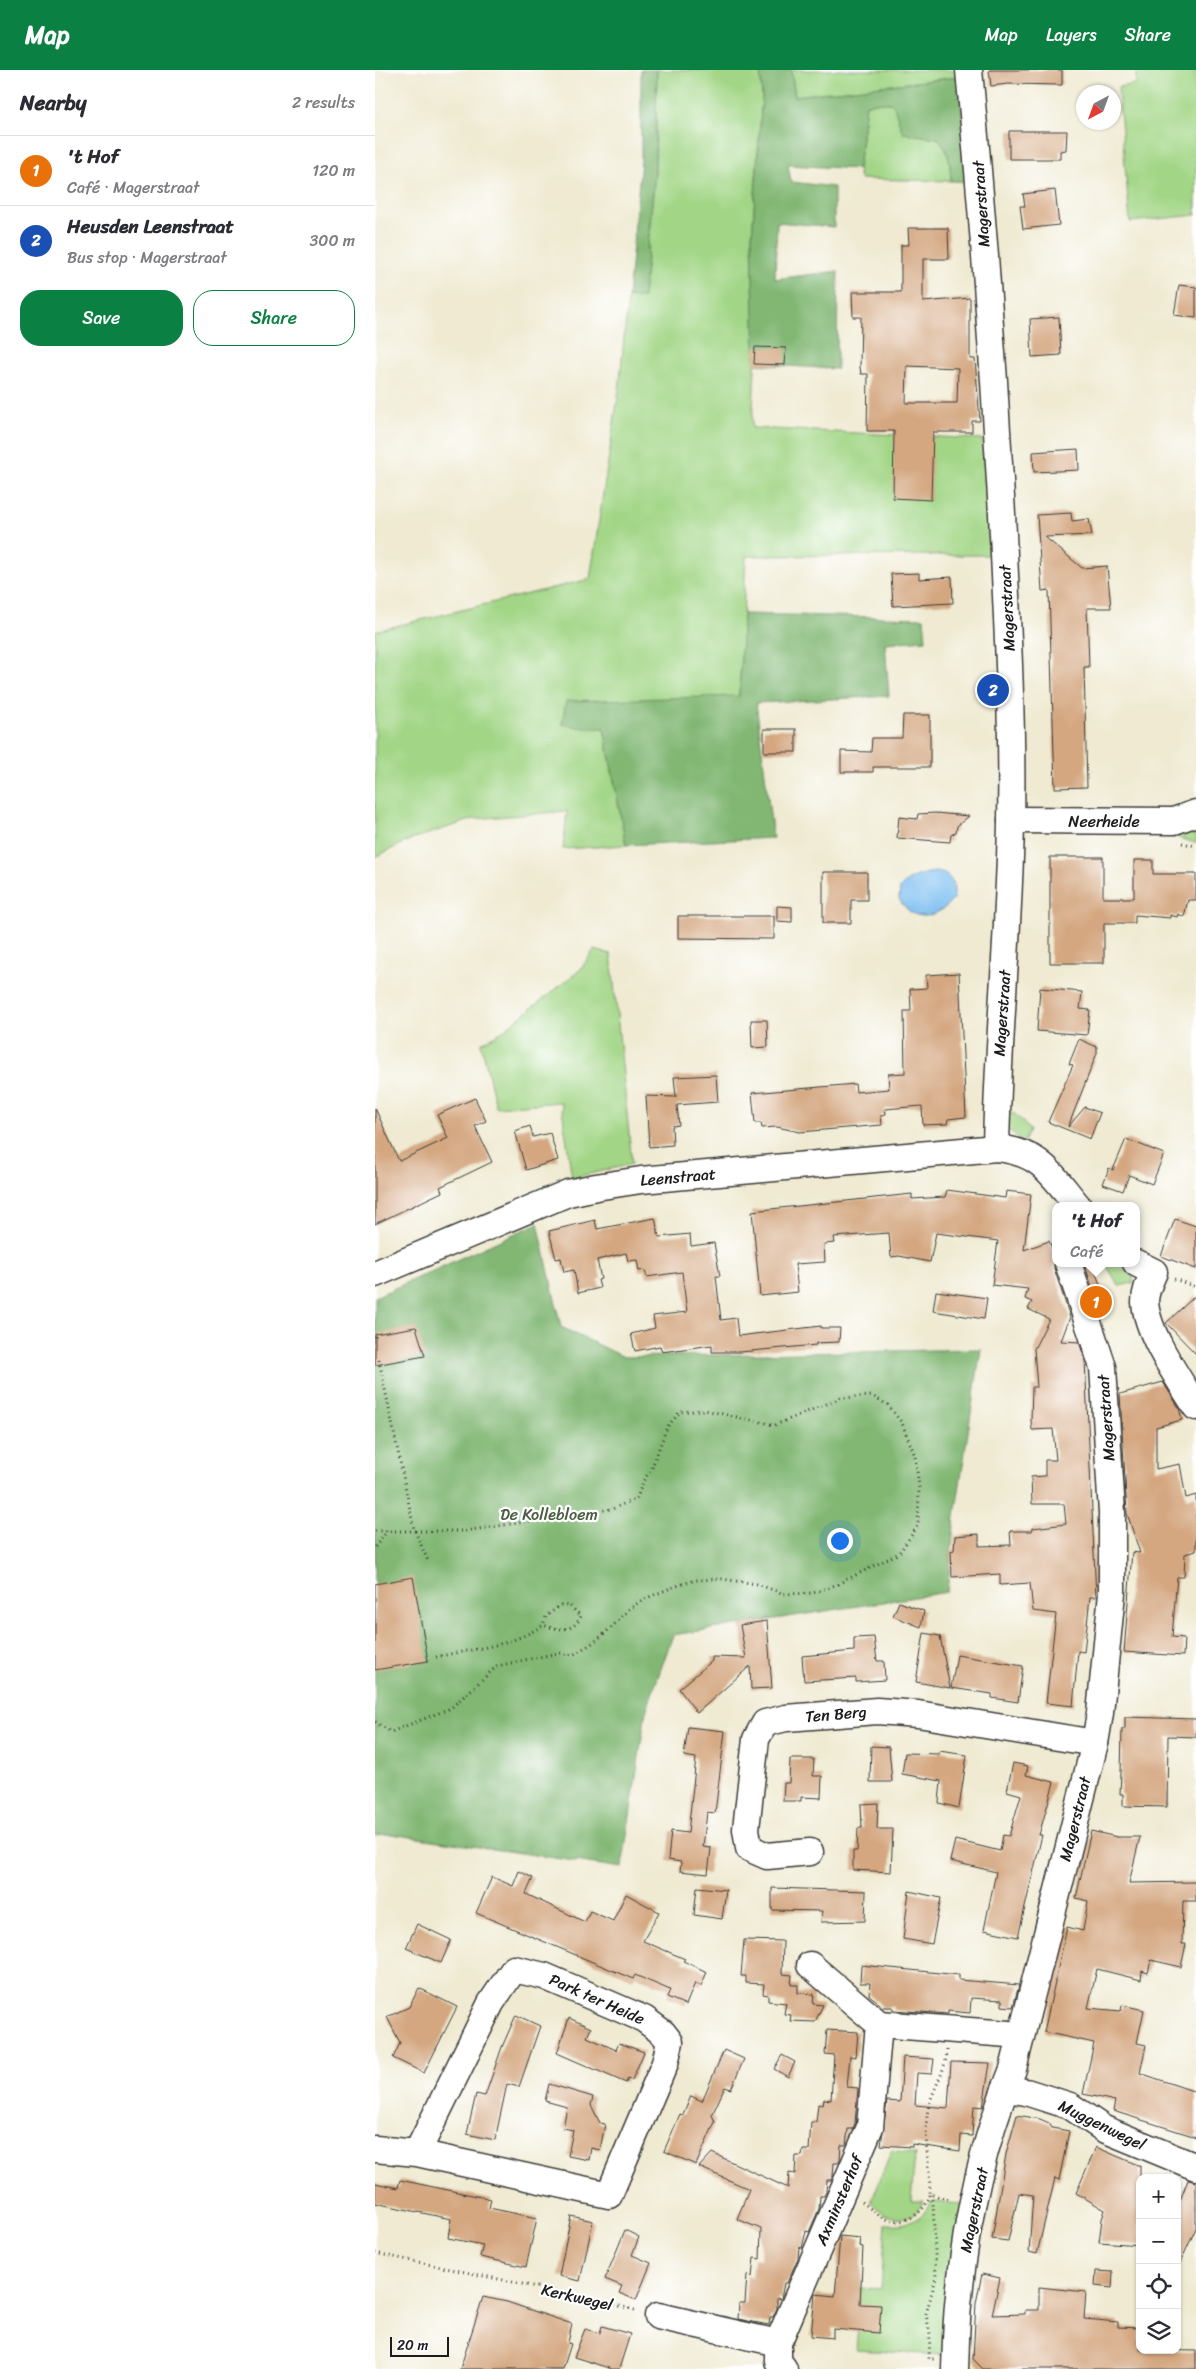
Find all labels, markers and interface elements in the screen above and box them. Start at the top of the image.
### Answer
text: Map [25,14,69,56]
text: Map [985,19,1018,51]
text: Layers [1046,19,1097,51]
text: Share [1125,19,1171,51]
text: Nearby [20,84,86,122]
north arrow [1076,85,1121,130]
text: 2 results [292,88,355,117]
text: 't Hof [67,140,119,173]
text: 1 [33,156,39,185]
text: 120 m [312,156,355,185]
street label: Magerstraat [963,159,998,248]
text: Café · Magerstraat [67,173,200,202]
text: Heusden Leenstraat [67,210,234,243]
text: 2 [31,226,41,255]
text: 300 m [310,226,355,255]
text: Bus stop · Magerstraat [67,243,227,272]
button: Save [20,290,183,346]
button: Share [193,290,355,346]
street label: Magerstraat [990,563,1024,652]
pin: 2 [977,671,1009,709]
street label: Neerheide [1068,807,1140,836]
street label: Magerstraat [985,968,1020,1057]
street label: Leenstraat [639,1159,717,1195]
popup [1052,1202,1140,1267]
text: 't Hof [1070,1204,1122,1237]
text: Café [1070,1237,1103,1266]
pin: 1 [1080,1283,1112,1321]
street label: Magerstraat [1088,1373,1123,1462]
park label: De Kollebloem [500,1500,598,1529]
your location [827,1528,853,1554]
street label: Ten Berg [804,1697,868,1731]
street label: Magerstraat [1050,1773,1100,1865]
street label: Park ter Heide [544,1965,650,2033]
street label: Muggenwegel [1053,2091,1151,2159]
street label: Axminsterhof [806,2148,872,2251]
street label: Magerstraat [951,2164,997,2255]
map controls [1136,2174,1181,2354]
button: + [1136,2174,1181,2219]
button: − [1136,2219,1181,2264]
button: locate [1136,2264,1181,2309]
street label: Kerkwegel [538,2275,616,2319]
button: layers [1136,2309,1181,2354]
text: 20 m [397,2333,428,2358]
scale bar [390,2334,449,2357]

